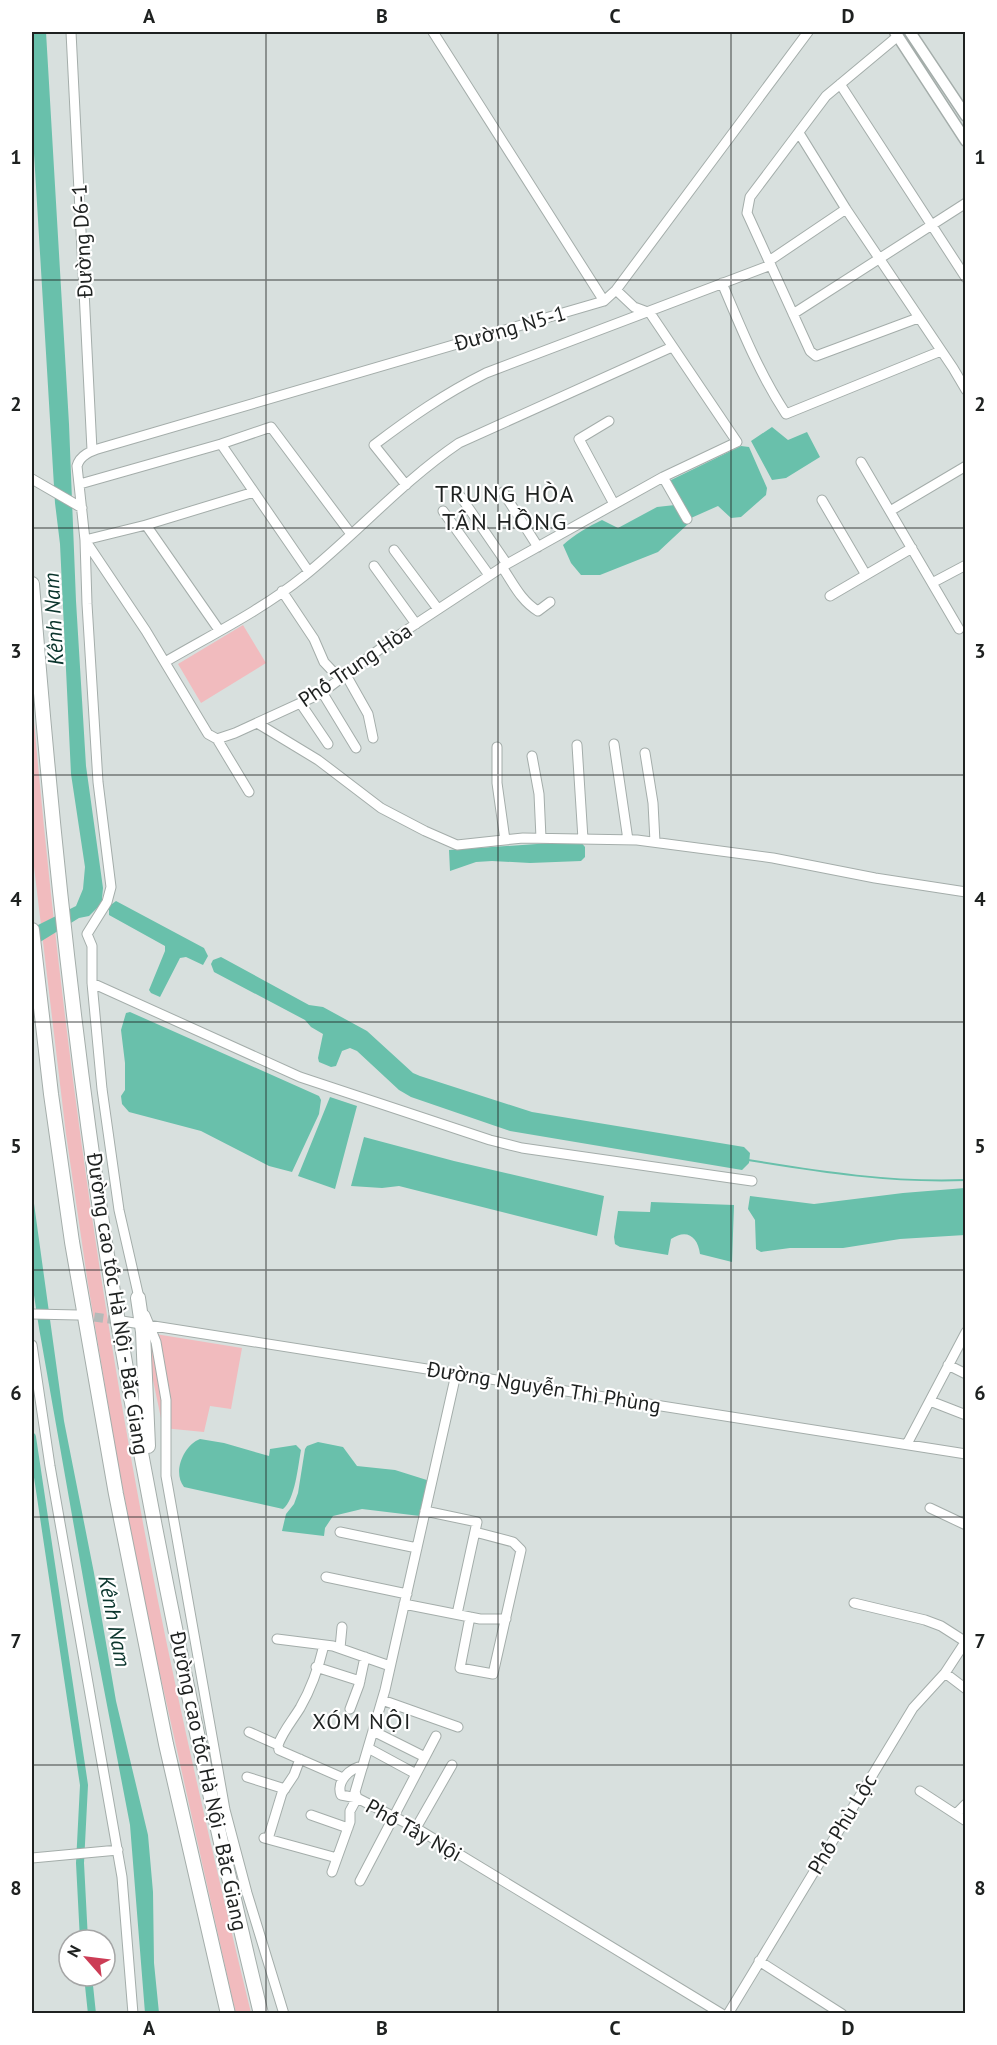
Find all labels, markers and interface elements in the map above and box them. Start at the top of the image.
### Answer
text: A [143,3,156,29]
text: B [376,3,388,29]
text: C [609,3,621,29]
text: D [842,3,855,29]
text: 1 [10,144,22,170]
text: 1 [974,144,986,170]
street label: Đường D6-1 [66,183,99,300]
street label: Đường N5-1 [450,299,569,357]
text: 2 [10,391,22,417]
text: 2 [974,391,986,417]
district label: TRUNG HÒA TÂN HỒNG [435,478,575,537]
water label: Kênh Nam [37,572,69,666]
street label: Phố Trung Hòa [293,617,417,713]
text: 3 [10,638,22,664]
text: 3 [974,638,986,664]
text: 4 [10,886,22,912]
text: 4 [974,886,986,912]
text: 5 [10,1133,22,1159]
text: 5 [974,1133,986,1159]
street label: Đường cao tốc Hà Nội - Bắc Giang [81,1150,155,1457]
street label: Đường Nguyễn Thì Phùng [424,1355,663,1419]
text: 6 [10,1380,22,1406]
text: 6 [974,1380,986,1406]
water label: Kênh Nam [92,1573,138,1669]
text: 7 [10,1628,22,1654]
street label: Đường cao tốc Hà Nội - Bắc Giang [164,1628,254,1933]
text: 7 [974,1628,986,1654]
district label: XÓM NỘI [312,1707,412,1735]
street label: Phố Phù Lộc [802,1769,882,1879]
street label: Phố Tây Nội [361,1793,467,1867]
text: 8 [10,1875,22,1901]
text: 8 [974,1875,986,1901]
north arrow [57,1928,117,1988]
text: N [62,1942,85,1960]
text: A [143,2015,156,2041]
text: B [376,2015,388,2041]
text: C [609,2015,621,2041]
text: D [842,2015,855,2041]

